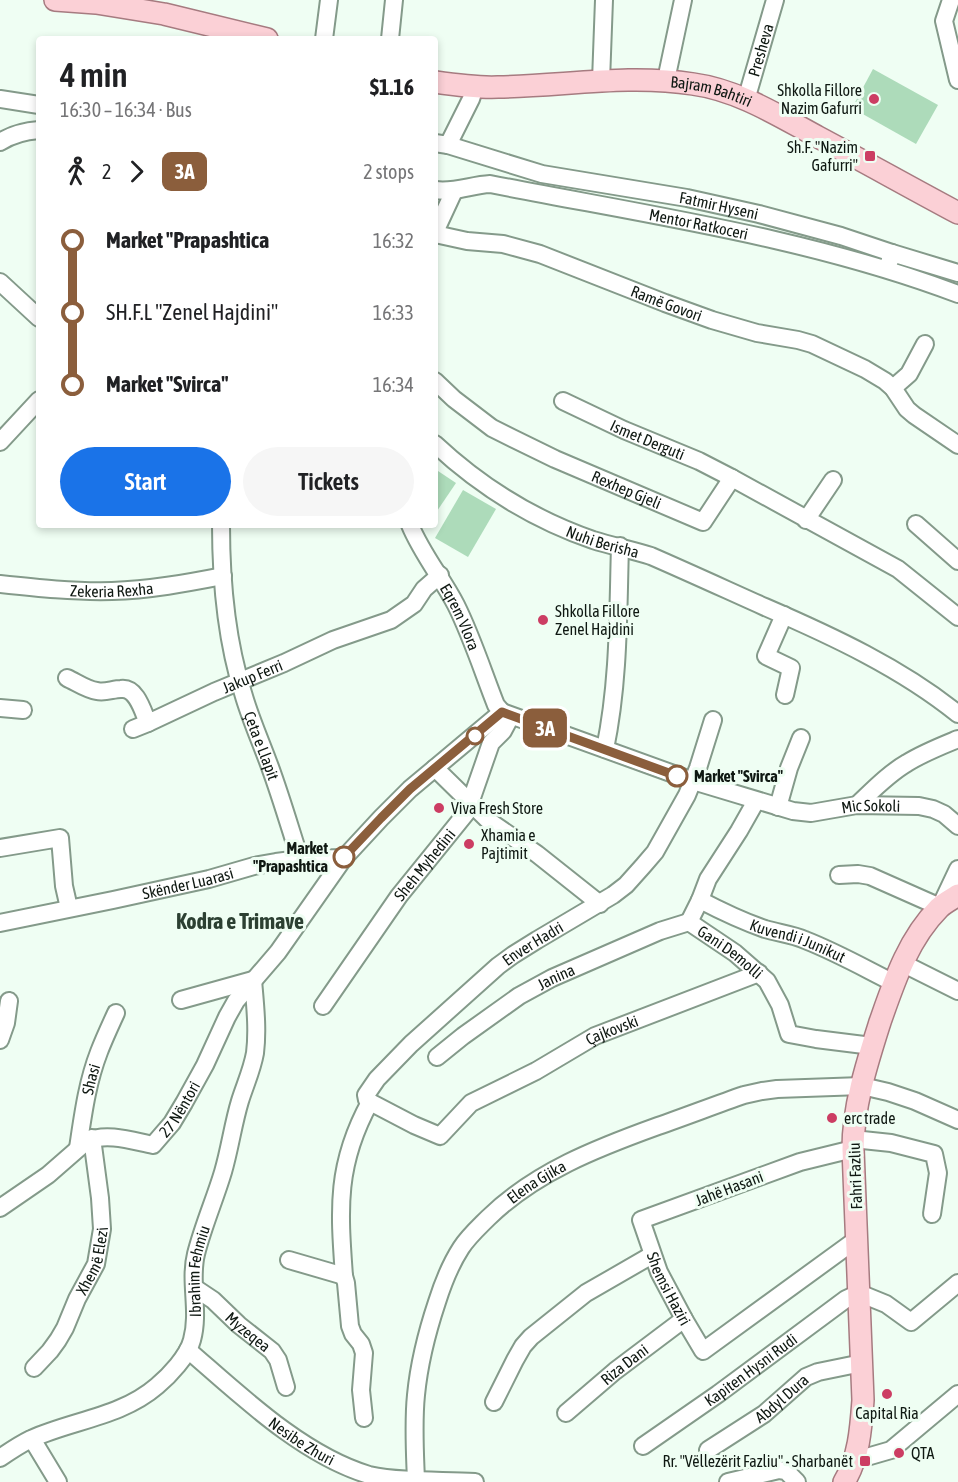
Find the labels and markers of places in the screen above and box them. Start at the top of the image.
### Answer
place label: Shkolla Fillore Nazim Gafurri [777,81,862,117]
marker: Shkolla Fillore Nazim Gafurri [867,92,881,106]
place label: Sh.F. "Nazim Gafurri" [787,138,858,174]
marker: Sh.F. "Nazim Gafurri" [863,149,877,163]
place label: Shkolla Fillore Zenel Hajdini [555,602,640,639]
marker: Shkolla Fillore Zenel Hajdini [536,613,550,627]
unlabelled marker [466,727,484,745]
marker: Market "Svirca" [666,765,688,787]
place label: Market "Svirca" [694,767,784,785]
place label: Viva Fresh Store [451,799,543,817]
marker: Viva Fresh Store [432,801,446,815]
place label: Xhamia e Pajtimit [481,826,536,863]
marker: Xhamia e Pajtimit [462,837,476,851]
place label: Market "Prapashtica [253,839,328,875]
marker: Market "Prapashtica [333,846,355,868]
place label: erc trade [844,1109,895,1127]
marker: erc trade [825,1111,839,1125]
marker: Capital Ria [880,1387,894,1401]
place label: Capital Ria [855,1404,919,1423]
place label: QTA [911,1444,934,1462]
marker: QTA [892,1446,906,1460]
place label: Rr. "Vëllezërit Fazliu" - Sharbanët [663,1452,853,1470]
marker: Rr. "Vëllezërit Fazliu" - Sharbanët [858,1454,872,1468]

